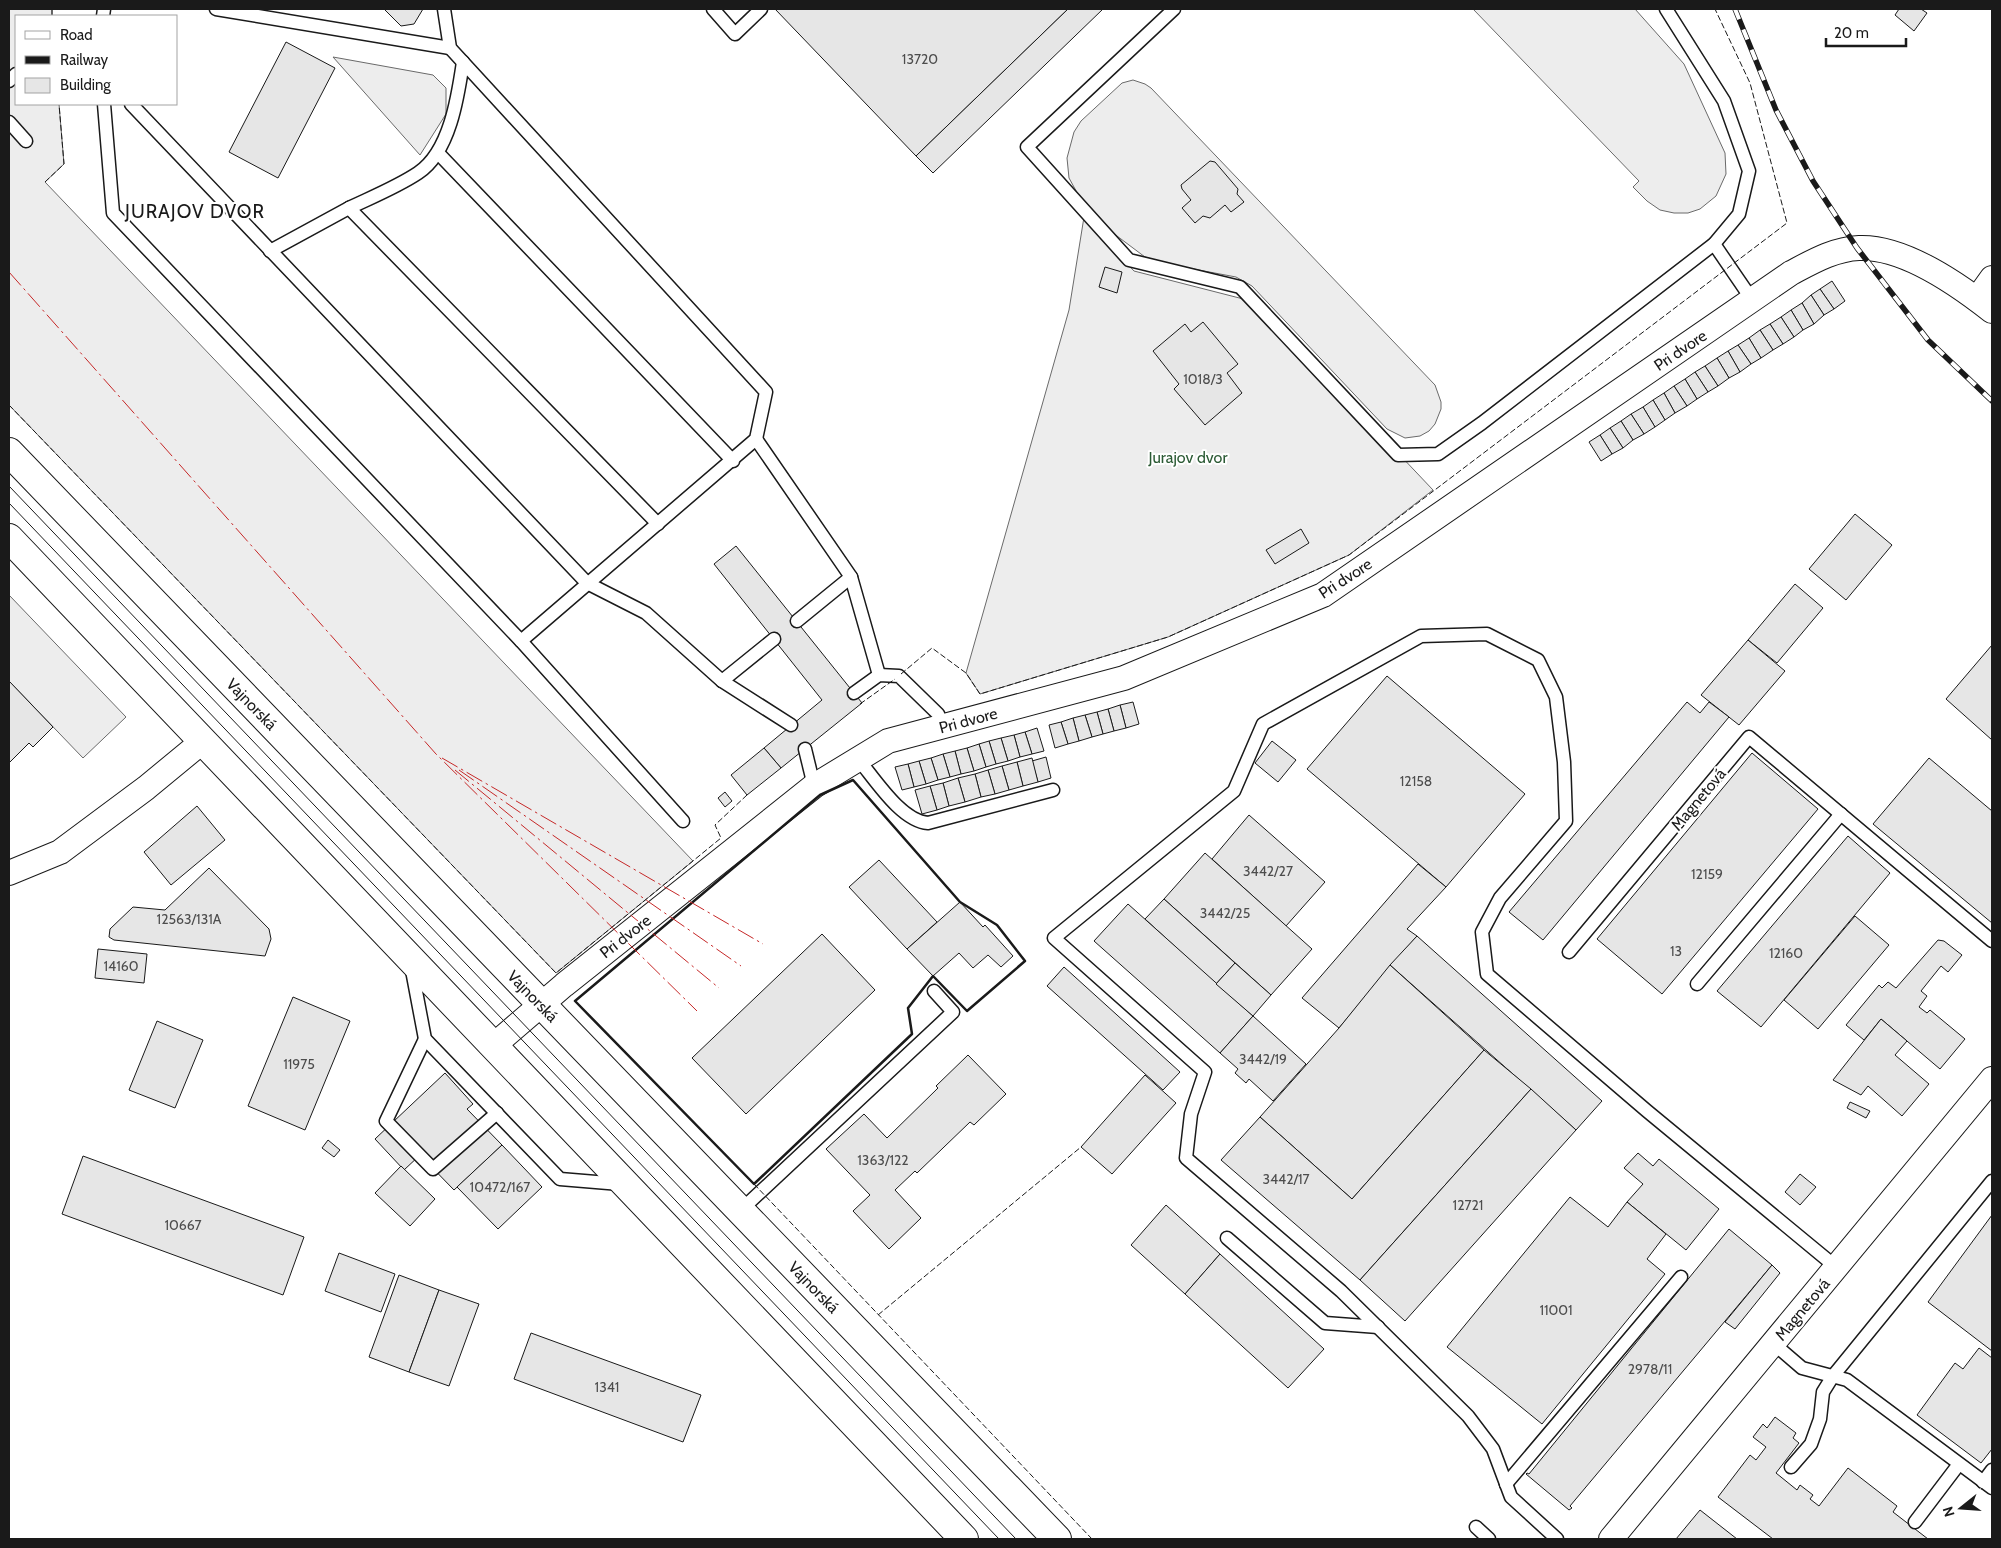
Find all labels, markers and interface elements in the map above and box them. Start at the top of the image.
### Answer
legend [15,15,178,105]
scale bar [1826,15,1906,47]
text: 20 m [1834,24,1869,42]
text: Road [60,26,93,44]
house number: 13720 [902,50,938,68]
text: Railway [60,51,109,69]
text: Building [60,76,111,94]
district label: JURAJOV DVOR [124,200,265,223]
street label: Pri dvore [1650,326,1710,375]
house number: 1018/3 [1183,370,1223,388]
park label: Jurajov dvor [1148,448,1228,467]
street label: Pri dvore [1315,554,1375,603]
street label: Vajnorská [222,675,281,734]
street label: Pri dvore [937,704,999,737]
street label: Magnetová [1667,764,1730,834]
house number: 12158 [1400,772,1432,790]
house number: 3442/27 [1243,862,1293,880]
house number: 12159 [1691,865,1723,883]
house number: 3442/25 [1200,904,1250,922]
house number: 12563/131A [157,910,222,928]
street label: Pri dvore [596,911,655,962]
house number: 13 [1670,942,1682,960]
house number: 12160 [1769,944,1803,962]
house number: 14160 [104,957,139,975]
street label: Vajnorská [503,967,562,1026]
house number: 3442/19 [1239,1050,1287,1068]
house number: 11975 [283,1055,315,1073]
house number: 1363/122 [857,1151,909,1169]
house number: 3442/17 [1262,1170,1310,1188]
house number: 10472/167 [470,1178,530,1196]
house number: 12721 [1453,1196,1483,1214]
house number: 10667 [164,1216,202,1234]
street label: Vajnorská [784,1258,843,1317]
street label: Magnetová [1771,1274,1834,1344]
house number: 11001 [1539,1301,1573,1319]
house number: 2978/11 [1628,1360,1672,1378]
house number: 1341 [595,1378,619,1396]
north arrow [1936,1483,1986,1533]
text: N [1939,1504,1959,1519]

